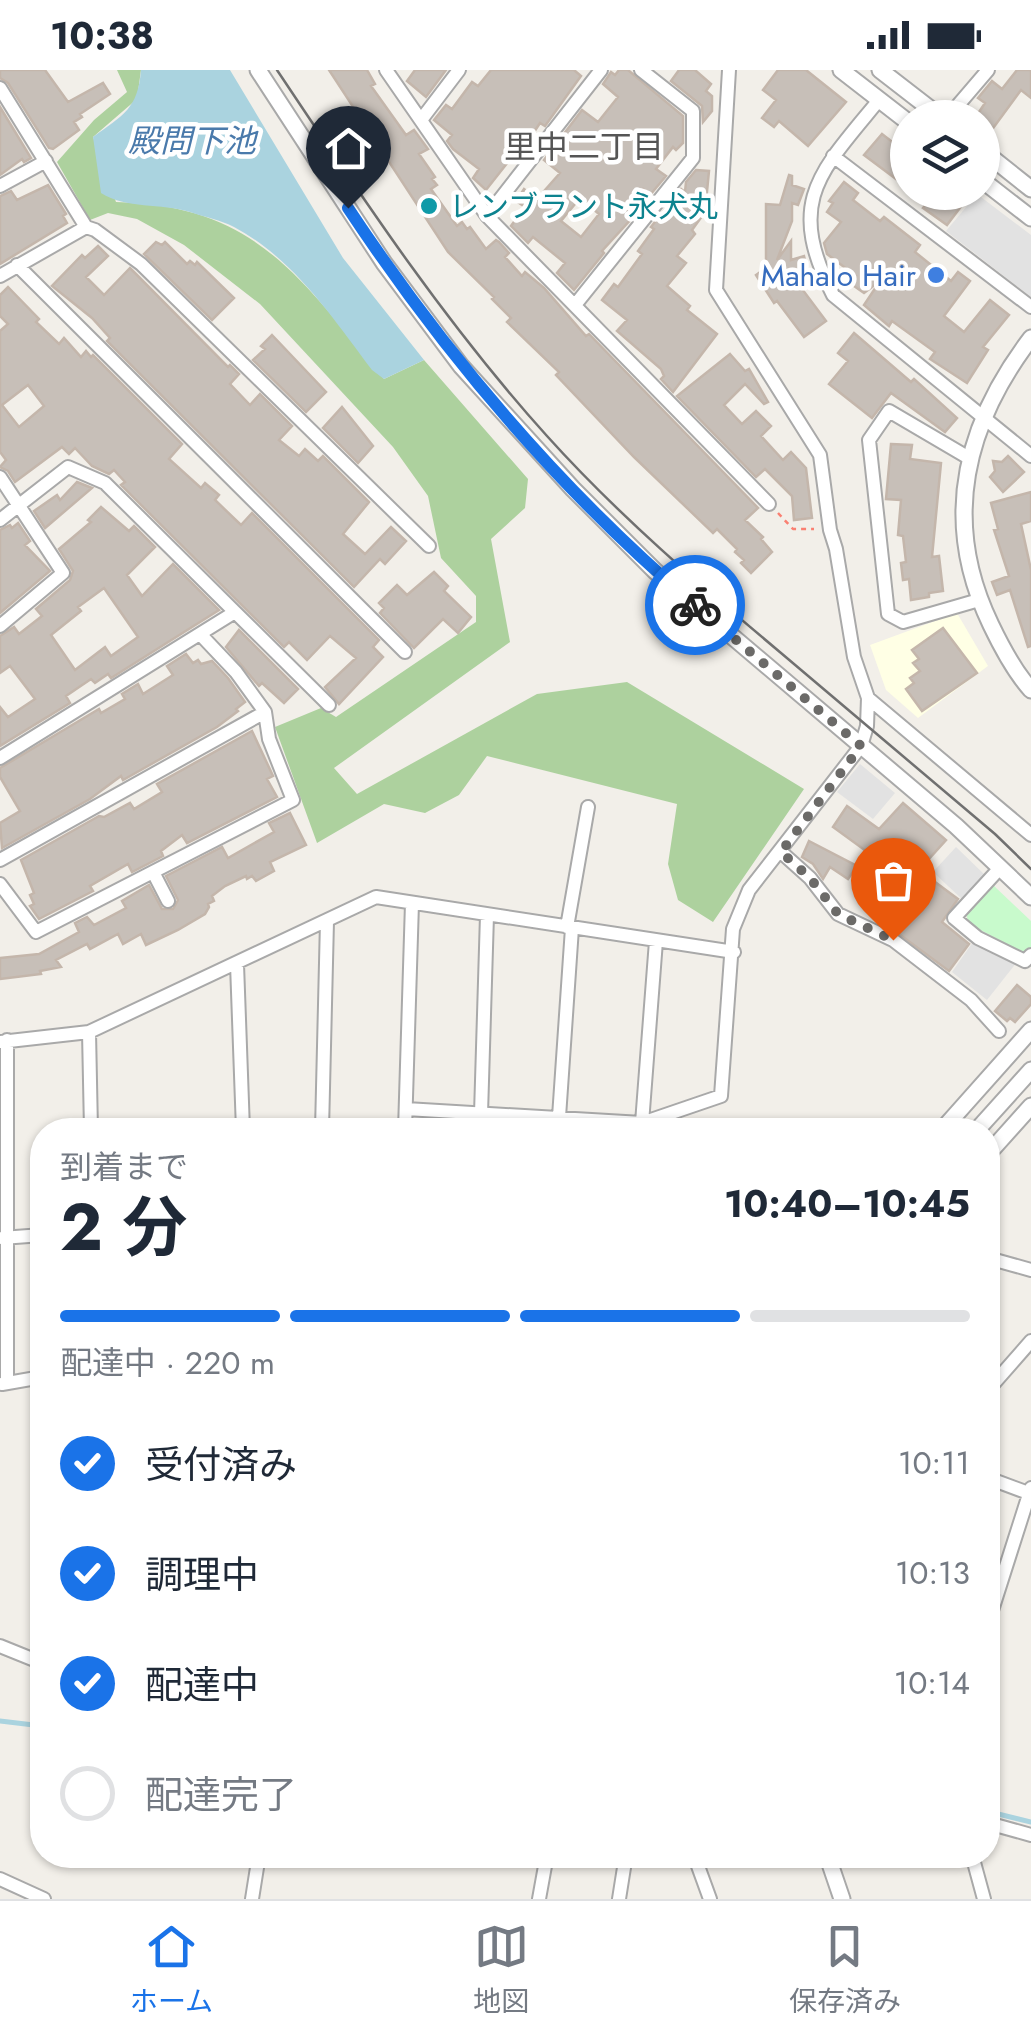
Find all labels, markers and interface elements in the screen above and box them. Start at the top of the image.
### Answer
text: 10:38 [50,8,154,63]
map controls [890,100,1000,210]
button: layers [890,100,1000,210]
pin [306,106,391,209]
water label: 殿問下池 [128,118,259,164]
icon: home [321,121,376,176]
district label: 里中二丁目 [504,124,664,170]
place label: レンブラント永犬丸 [449,185,718,228]
marker: レンブラント永犬丸 [418,195,440,217]
place label: Mahalo Hair [761,254,917,297]
marker: Mahalo Hair [925,264,947,286]
courier [645,555,745,655]
icon: bike [668,578,723,633]
pin [851,838,936,941]
icon: bag [866,853,921,908]
text: 到着まで [60,1144,188,1190]
text: 10:40–10:45 [724,1176,970,1231]
text: 2 分 [60,1180,187,1274]
text: 配達中 · 220 m [60,1340,275,1386]
icon: check [60,1436,115,1491]
text: 受付済み [145,1437,297,1492]
text: 10:11 [898,1440,970,1486]
icon: check [60,1546,115,1601]
text: 調理中 [145,1547,259,1602]
text: 10:13 [895,1550,970,1596]
icon: check [60,1656,115,1711]
text: 配達中 [145,1657,259,1712]
text: 10:14 [894,1660,970,1706]
text: 配達完了 [145,1767,297,1822]
tab: ホーム [130,1919,213,2022]
tab: 地図 [473,1919,529,2022]
tab: 保存済み [789,1919,901,2022]

